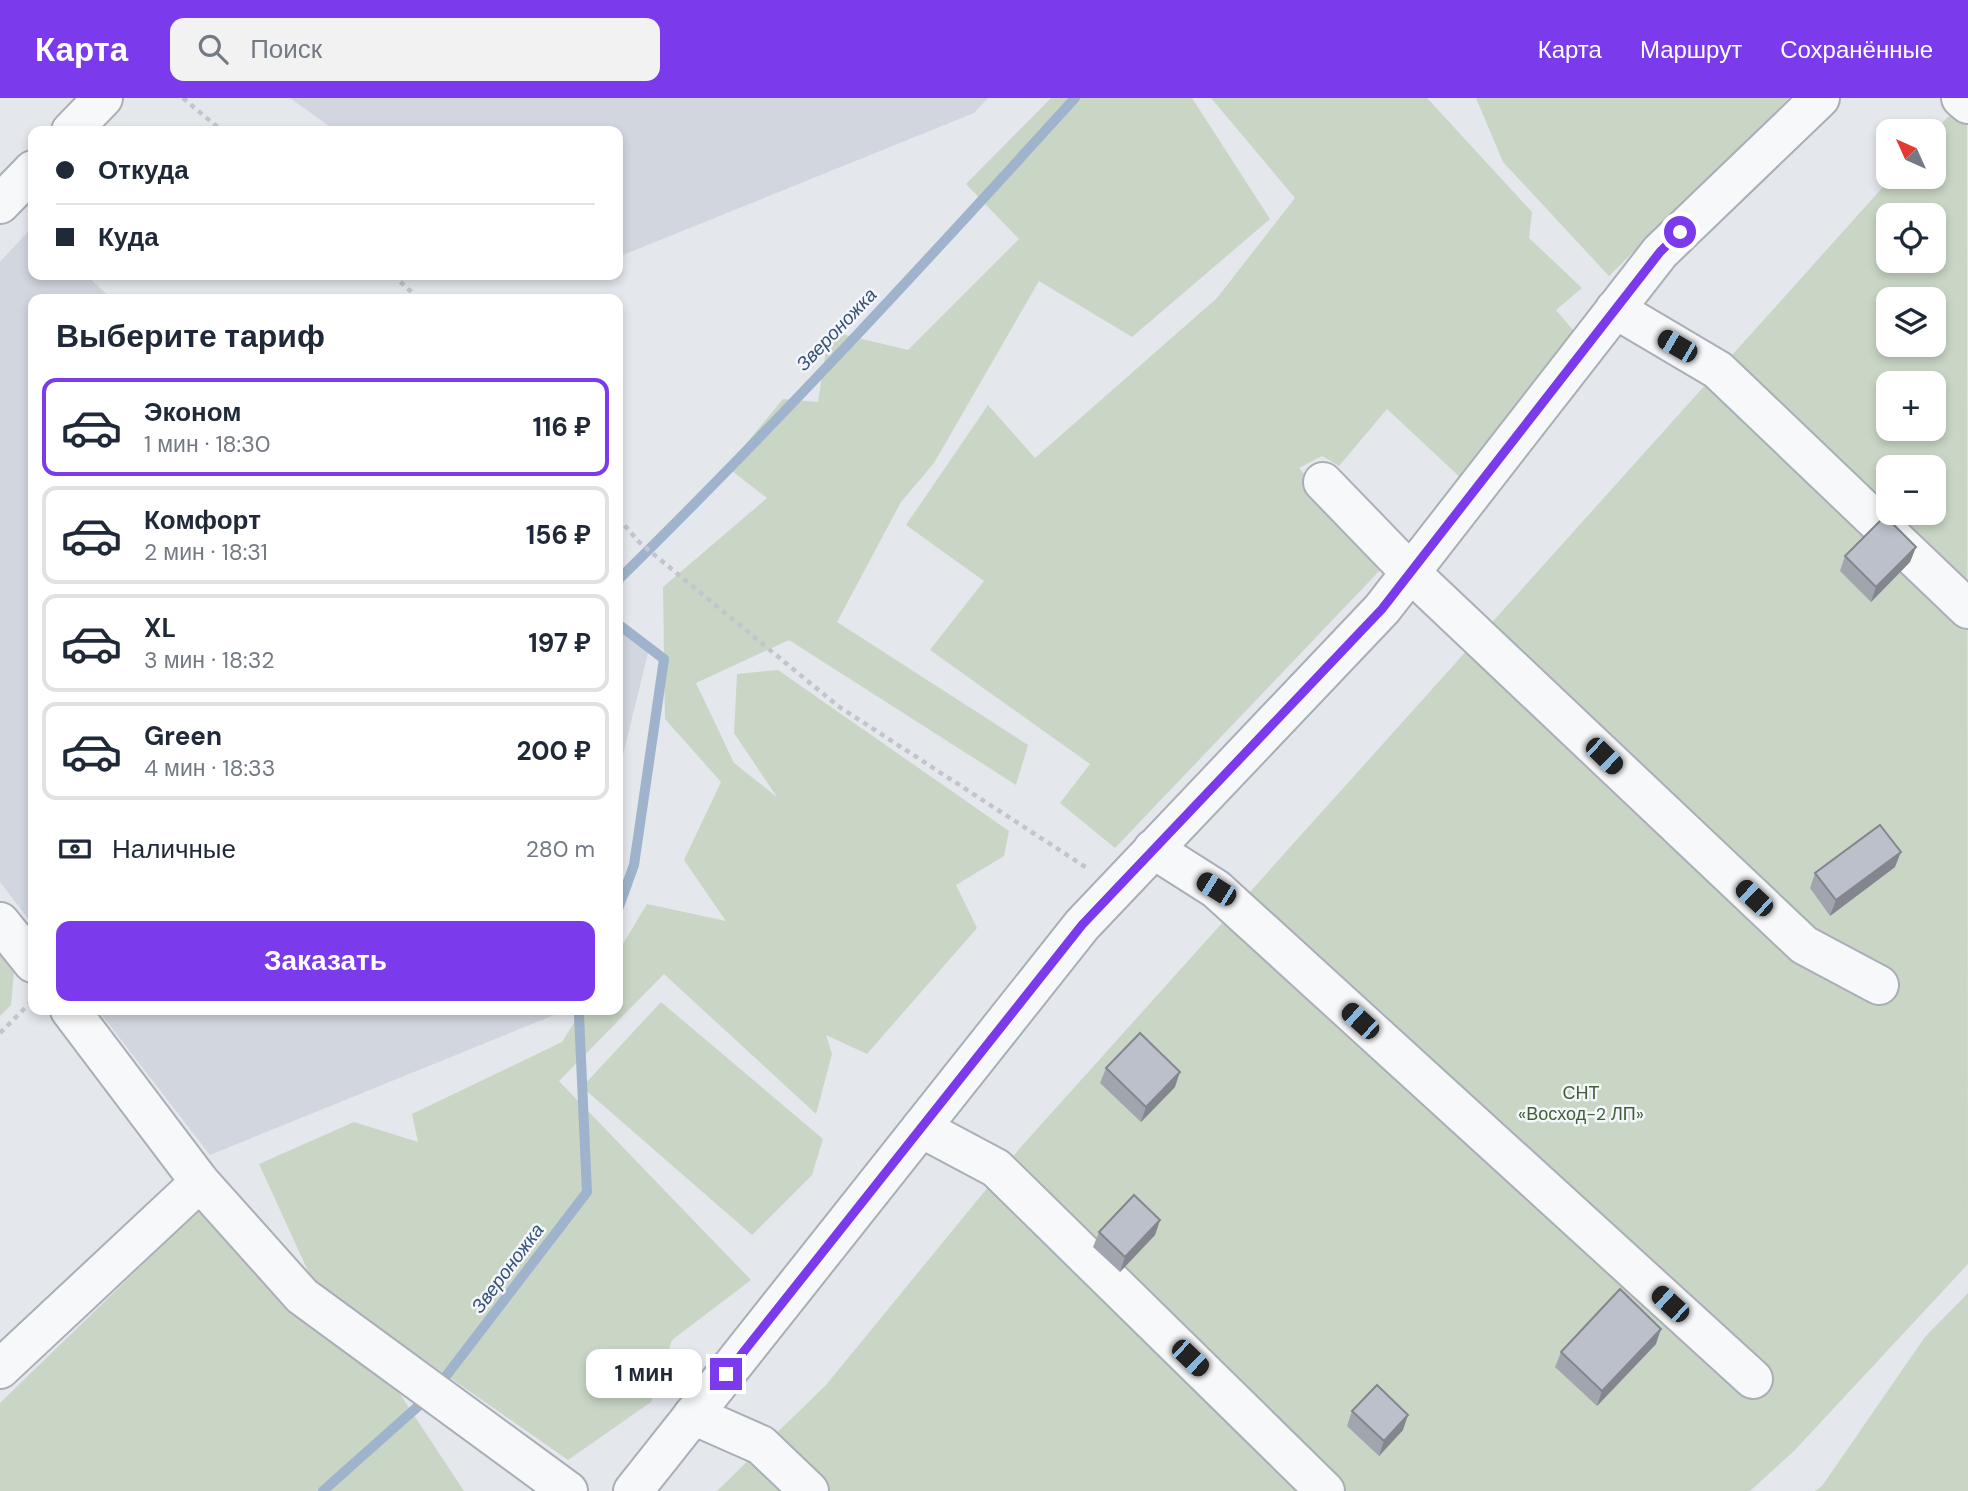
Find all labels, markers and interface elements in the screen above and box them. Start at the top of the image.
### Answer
search box [170,18,660,81]
text: Карта [35,28,128,71]
icon: search [194,30,232,68]
text: Поиск [250,32,322,66]
text: Карта [1538,34,1602,65]
text: Маршрут [1640,34,1742,65]
text: Сохранённые [1780,34,1933,65]
north arrow [1876,119,1946,189]
map controls [1876,119,1946,525]
text: Откуда [98,153,189,187]
button: locate [1876,203,1946,273]
route start [1664,216,1696,248]
text: Куда [98,220,159,254]
water label: Звероножка [791,283,882,376]
button: layers [1876,287,1946,357]
text: Выберите тариф [56,315,325,357]
car [1654,326,1701,366]
button: + [1876,371,1946,441]
text: Эконом [144,395,242,429]
icon: car [60,396,123,459]
text: 116 ₽ [532,410,591,444]
text: 1 мин · 18:30 [144,429,271,459]
button: − [1876,455,1946,525]
text: Комфорт [144,503,261,537]
icon: car [60,504,123,567]
text: 156 ₽ [526,518,591,552]
text: 2 мин · 18:31 [144,537,268,567]
text: XL [144,611,176,645]
icon: car [60,612,123,675]
text: 197 ₽ [528,626,591,660]
text: 3 мин · 18:32 [144,645,275,675]
text: Green [144,719,222,753]
icon: car [60,720,123,783]
text: 200 ₽ [516,734,591,768]
car [1582,734,1627,778]
text: 4 мин · 18:33 [144,753,275,783]
icon: cash [56,830,94,868]
text: Наличные [112,832,236,866]
text: 280 m [526,834,595,864]
car [1193,869,1240,909]
car [1732,876,1777,920]
button: Заказать [56,921,595,1001]
car [1338,999,1383,1043]
park label: СНТ «Восход-2 ЛП» [1518,1081,1644,1126]
water label: Звероножка [465,1218,549,1318]
car [1648,1282,1693,1326]
car [1168,1336,1213,1380]
callout: 1 мин [586,1350,702,1398]
text: 1 мин [615,1358,673,1388]
route end [710,1358,742,1390]

